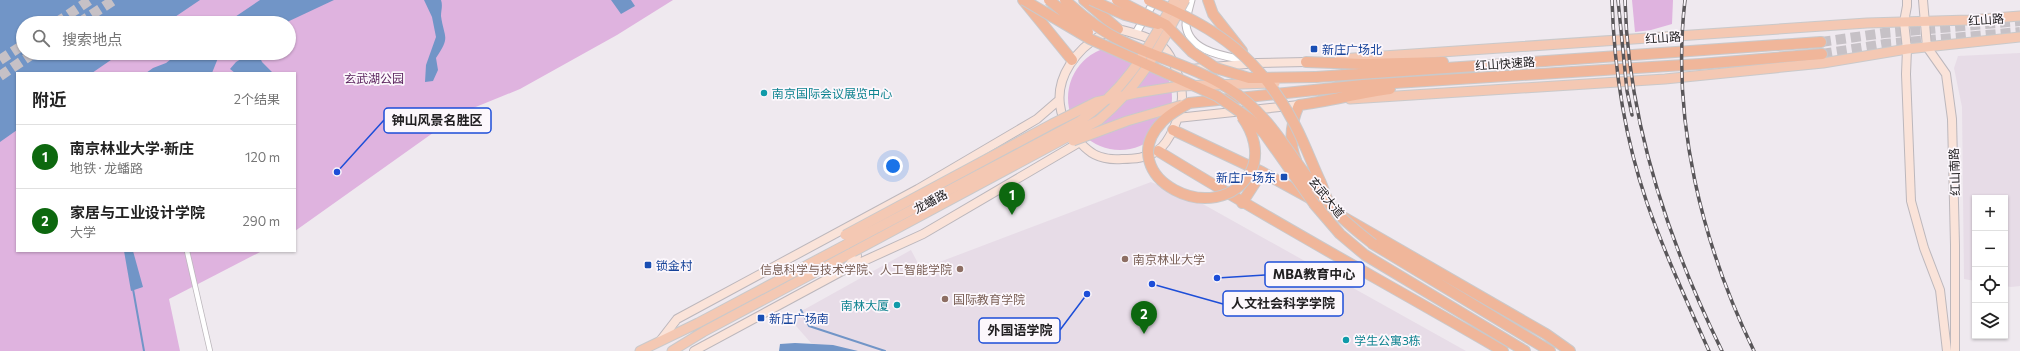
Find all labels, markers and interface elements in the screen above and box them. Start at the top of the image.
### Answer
street label: 红山路 [1968,11,2004,27]
search box [16,16,296,60]
icon: search [30,27,52,49]
street label: 红山路 [1645,29,1681,45]
text: 搜索地点 [62,30,122,48]
place label: 新庄广场北 [1322,42,1382,56]
marker: 新庄广场北 [1309,44,1319,54]
street label: 红山快速路 [1475,54,1535,72]
park label: 玄武湖公园 [344,71,404,85]
place label: 南京国际会议展览中心 [772,86,892,100]
marker: 南京国际会议展览中心 [759,88,769,98]
text: 附近 [32,89,66,110]
text: 2个结果 [234,91,280,107]
callout: 钟山风景名胜区 [384,108,491,133]
text: 钟山风景名胜区 [391,112,483,128]
text: 南京林业大学·新庄 [70,139,194,157]
street label: 红山南路 [1946,148,1962,196]
text: 1 [42,149,48,165]
text: 120 m [245,149,280,165]
your location [883,156,903,176]
text: 地铁 · 龙蟠路 [70,160,143,176]
place label: 新庄广场东 [1216,170,1276,184]
marker: 新庄广场东 [1279,172,1289,182]
street label: 玄武大道 [1306,174,1348,220]
pin: 1 [999,182,1025,215]
street label: 龙蟠路 [911,186,949,216]
map controls [1972,195,2008,339]
button: + [1972,195,2008,231]
text: 家居与工业设计学院 [70,203,205,221]
text: 2 [41,213,49,229]
text: 290 m [243,213,280,229]
text: 大学 [70,224,96,240]
button: − [1972,231,2008,267]
place label: 南京林业大学 [1133,252,1205,266]
marker: 南京林业大学 [1120,254,1130,264]
place label: 锁金村 [656,258,693,272]
marker: 锁金村 [643,260,653,270]
place label: 信息科学与技术学院、人工智能学院 [760,262,952,276]
callout: MBA教育中心 [1265,262,1364,287]
marker: 信息科学与技术学院、人工智能学院 [955,264,965,274]
text: MBA教育中心 [1273,266,1355,282]
button: locate [1972,267,2008,303]
callout: 人文社会科学学院 [1223,291,1343,316]
place label: 国际教育学院 [953,292,1025,306]
marker: 国际教育学院 [940,294,950,304]
text: 人文社会科学学院 [1231,295,1335,311]
place label: 南林大厦 [841,298,889,312]
marker: 南林大厦 [892,300,902,310]
pin: 2 [1131,301,1157,334]
button: layers [1972,303,2008,339]
place label: 新庄广场南 [769,311,829,325]
marker: 新庄广场南 [756,313,766,323]
callout: 外国语学院 [979,318,1060,343]
text: 外国语学院 [987,322,1053,338]
place label: 学生公寓3栋 [1354,333,1421,347]
marker: 学生公寓3栋 [1341,335,1351,345]

